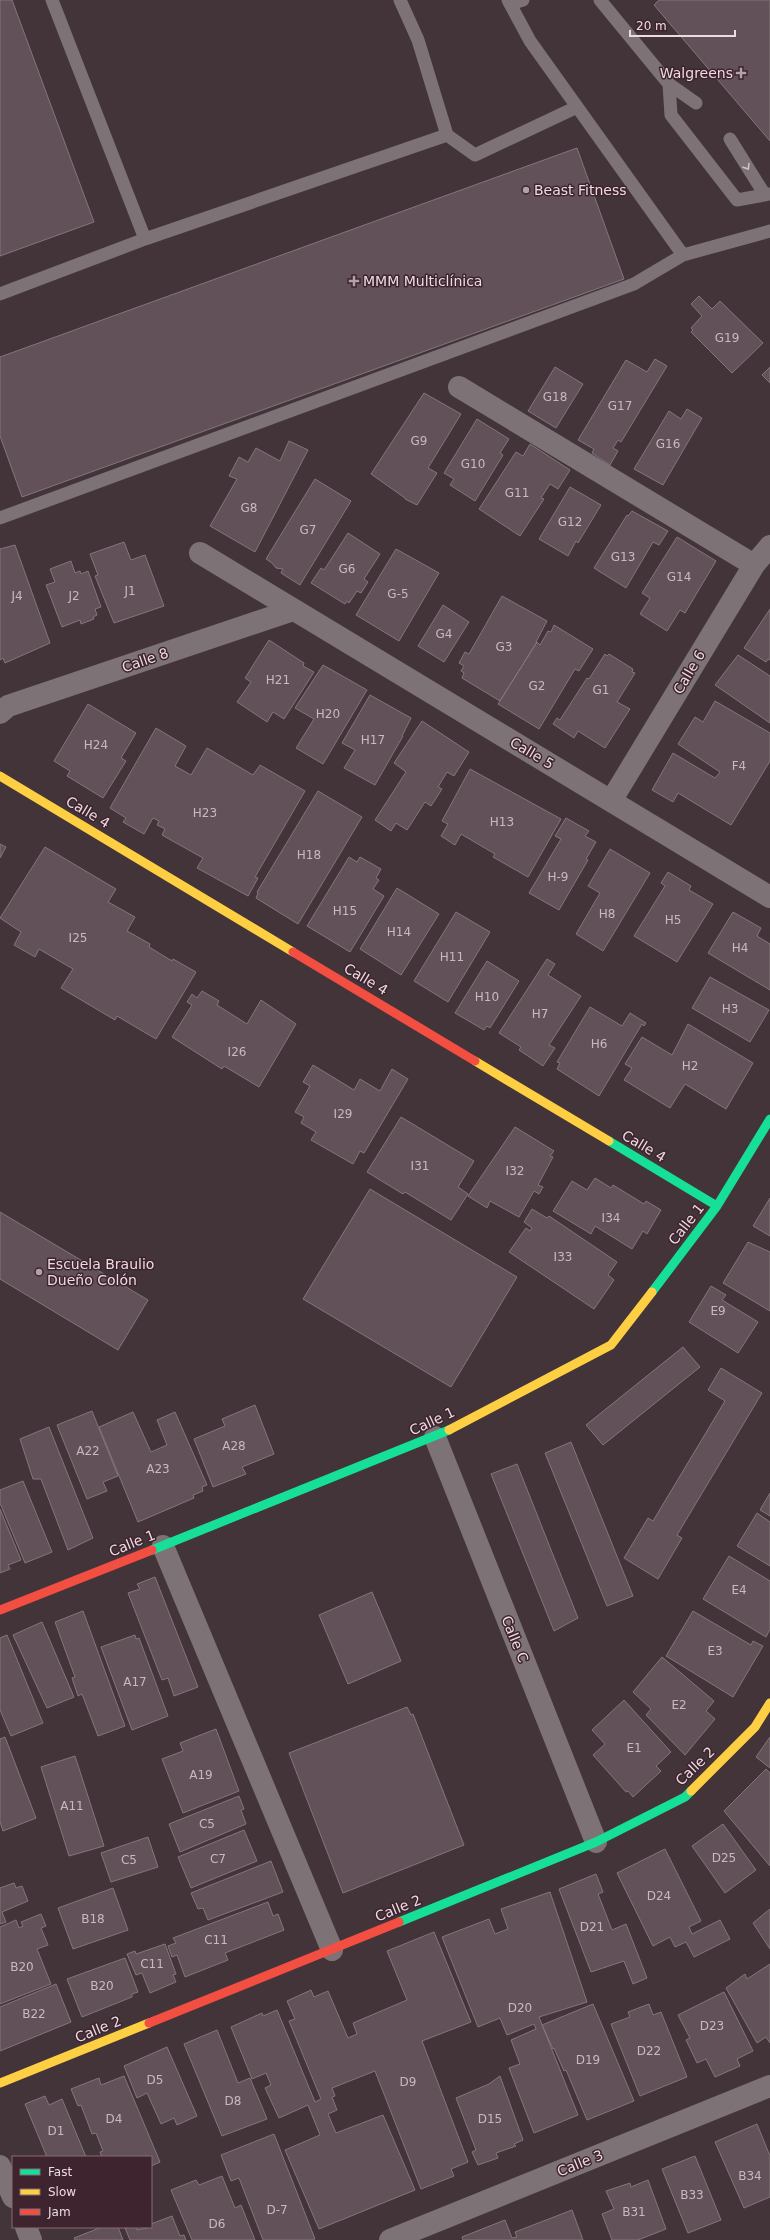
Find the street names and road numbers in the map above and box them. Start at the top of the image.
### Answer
street label: Calle 8 [120,645,170,675]
street label: Calle 6 [670,647,708,697]
street label: Calle 5 [507,734,557,772]
street label: Calle 4 [63,793,113,831]
street label: Calle 4 [341,960,391,998]
street label: Calle 4 [619,1127,669,1165]
street label: Calle 1 [665,1200,707,1248]
street label: Calle 1 [407,1404,457,1438]
street label: Calle 1 [107,1527,157,1559]
street label: Calle C [498,1613,532,1665]
street label: Calle 2 [672,1744,718,1788]
street label: Calle 2 [373,1892,423,1924]
street label: Calle 2 [73,2013,123,2045]
street label: Calle 3 [555,2147,605,2179]

